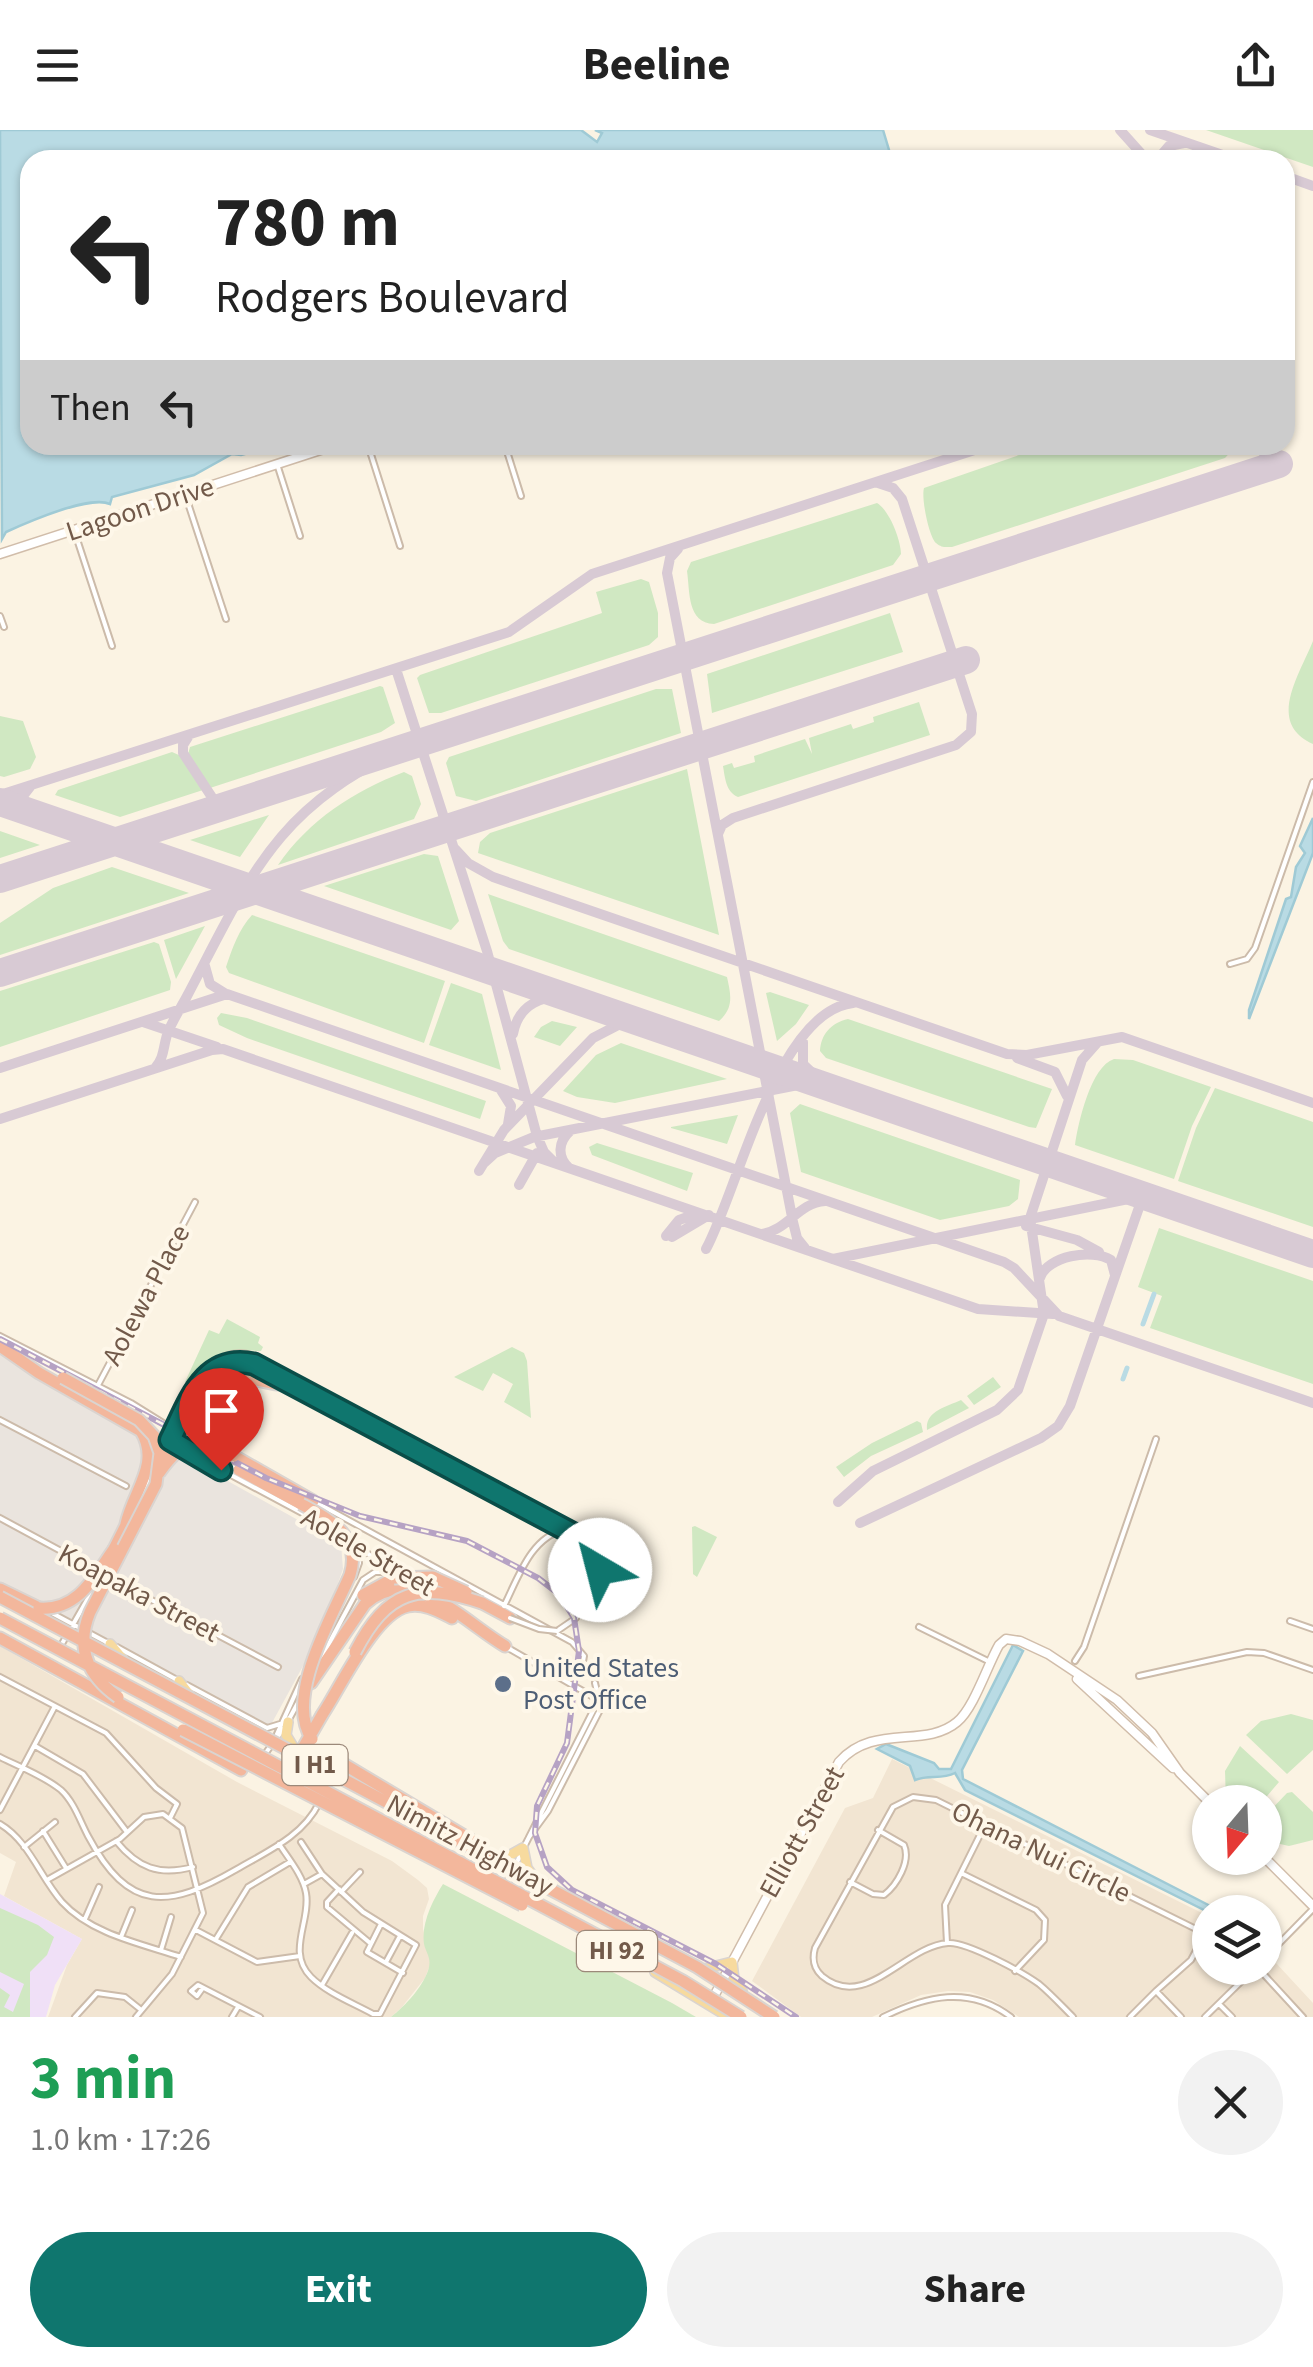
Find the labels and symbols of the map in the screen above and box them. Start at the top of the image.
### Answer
street label: Lagoon Drive [61,466,219,552]
street label: Aolewa Place [92,1217,200,1373]
pin [179,1368,264,1471]
street label: Aolele Street [294,1498,443,1607]
position arrow [548,1518,652,1622]
street label: Koapaka Street [51,1534,227,1653]
place label: United States Post Office [523,1648,679,1720]
marker: United States Post Office [492,1673,514,1695]
road number: I H1 [282,1745,348,1785]
street label: Elliott Street [749,1759,855,1905]
street label: Nimitz Highway [380,1784,560,1906]
north arrow [1192,1785,1282,1875]
street label: Ohana Nui Circle [945,1791,1137,1913]
road number: HI 92 [577,1931,657,1971]

